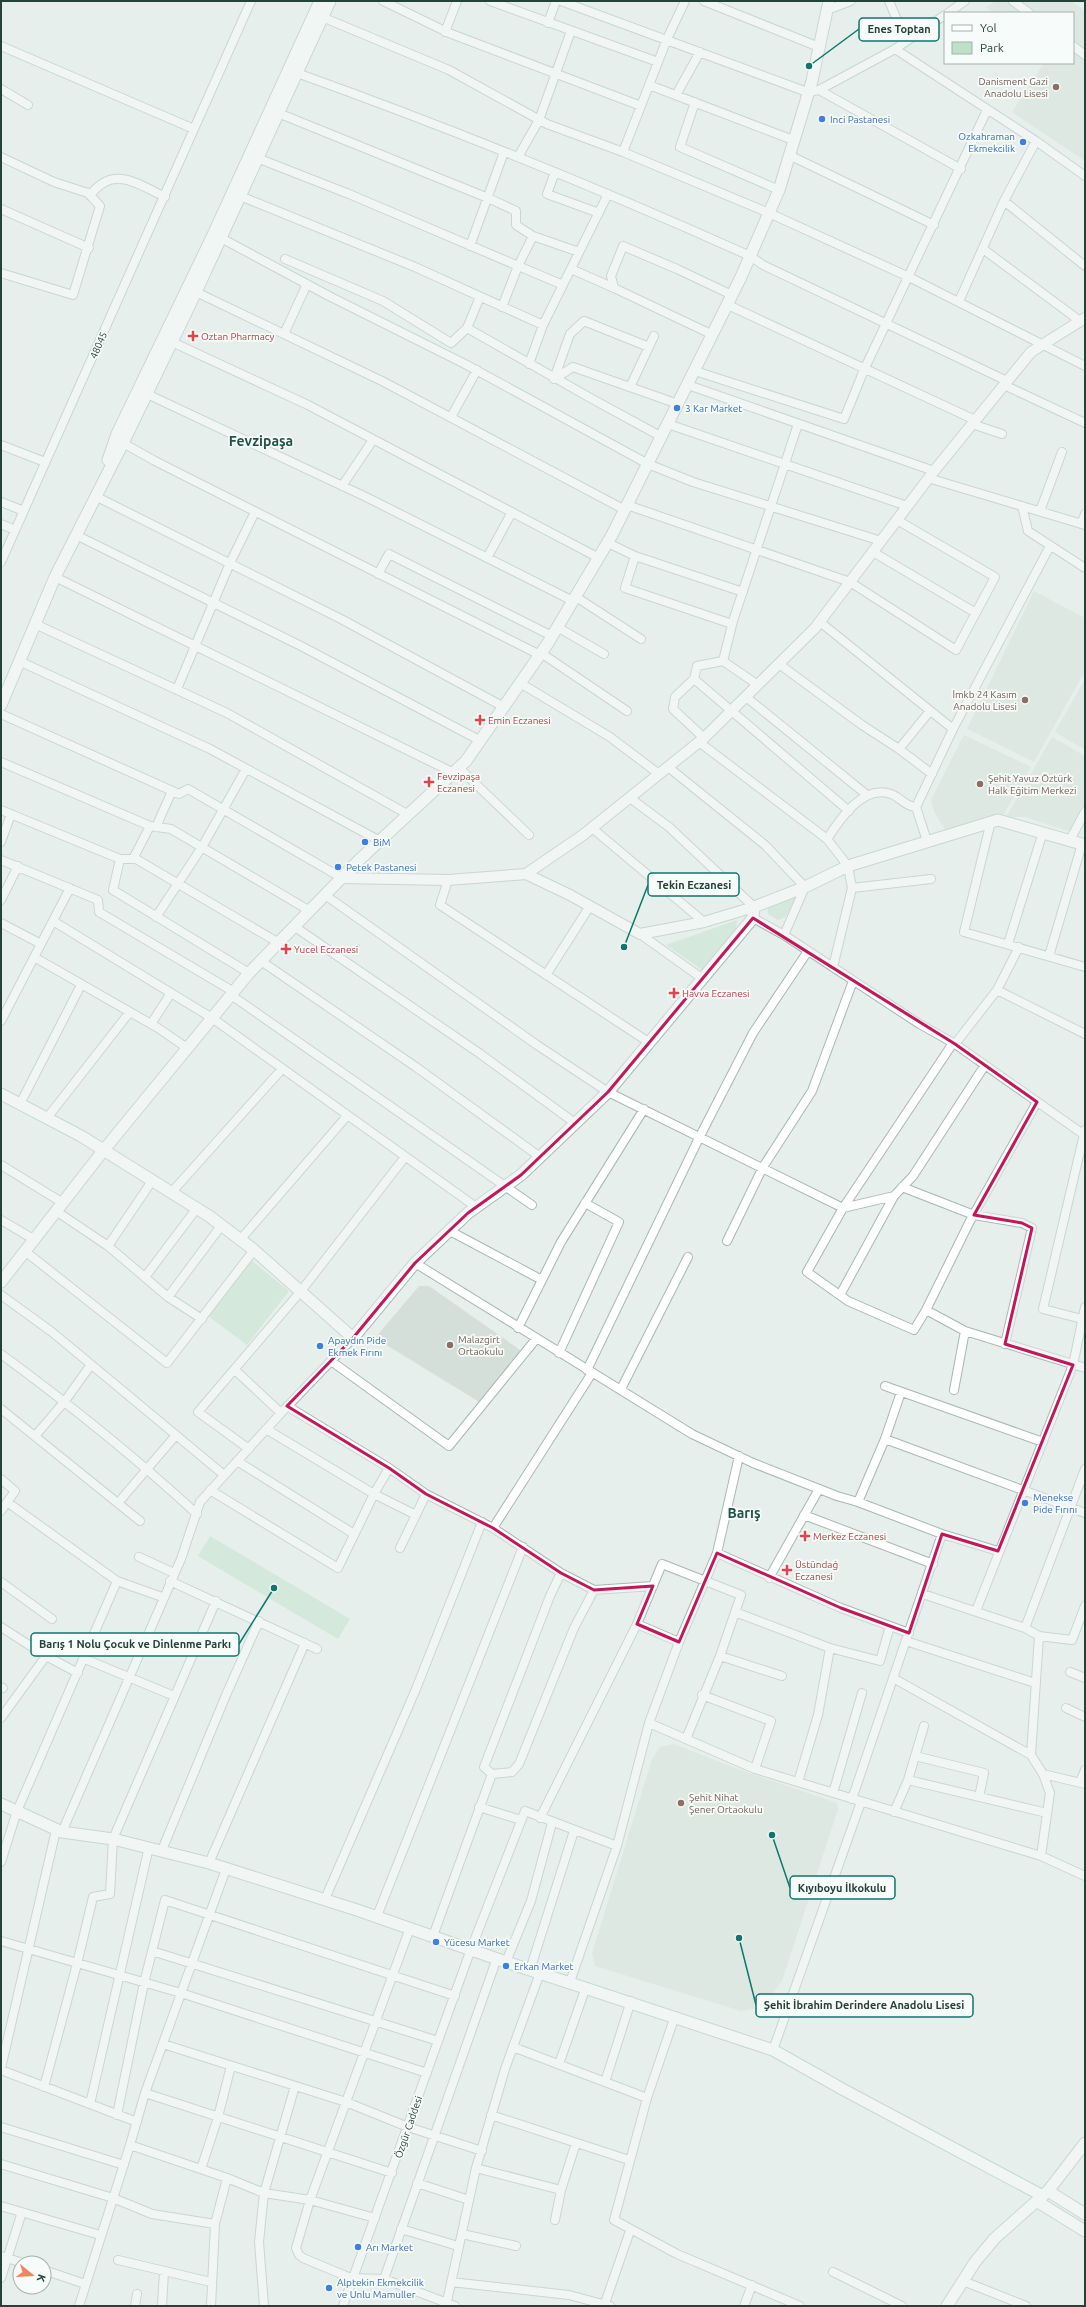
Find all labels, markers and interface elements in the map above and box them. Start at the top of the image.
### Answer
legend [944,12,1074,64]
callout: Enes Toptan [859,18,939,41]
text: Yol [980,21,997,34]
text: Enes Toptan [867,23,931,35]
text: Park [980,41,1004,54]
place label: Danisment Gazi Anadolu Lisesi [978,76,1048,99]
marker: Danisment Gazi Anadolu Lisesi [1051,82,1061,92]
marker: Inci Pastanesi [817,114,827,124]
place label: Inci Pastanesi [830,114,890,125]
place label: Ozkahraman Ekmekcilik [958,131,1015,154]
marker: Ozkahraman Ekmekcilik [1018,137,1028,147]
street label: 48045 [88,330,109,360]
marker: Oztan Pharmacy [188,331,198,341]
place label: Oztan Pharmacy [201,331,275,342]
marker: 3 Kar Market [672,403,682,413]
place label: 3 Kar Market [685,403,742,414]
district label: Fevzipaşa [229,433,293,450]
place label: İmkb 24 Kasım Anadolu Lisesi [952,689,1017,712]
marker: İmkb 24 Kasım Anadolu Lisesi [1020,695,1030,705]
marker: Emin Eczanesi [475,715,485,725]
place label: Emin Eczanesi [488,715,551,726]
place label: Fevzipaşa Eczanesi [437,771,480,794]
place label: Şehit Yavuz Öztürk Halk Eğitim Merkezi [988,773,1076,796]
marker: Fevzipaşa Eczanesi [424,777,434,787]
marker: Şehit Yavuz Öztürk Halk Eğitim Merkezi [975,779,985,789]
marker: BiM [360,837,370,847]
place label: BiM [373,837,390,848]
marker: Petek Pastanesi [333,862,343,872]
place label: Petek Pastanesi [346,862,417,873]
callout: Tekin Eczanesi [648,873,739,896]
text: Tekin Eczanesi [657,879,731,891]
marker: Yucel Eczanesi [281,944,291,954]
place label: Yucel Eczanesi [294,944,358,955]
marker: Havva Eczanesi [669,988,679,998]
place label: Havva Eczanesi [682,988,749,999]
place label: Malazgirt Ortaokulu [458,1334,504,1357]
place label: Apaydın Pide Ekmek Fırını [328,1335,386,1358]
marker: Malazgirt Ortaokulu [445,1340,455,1350]
marker: Apaydın Pide Ekmek Fırını [315,1341,325,1351]
place label: Menekse Pide Fırını [1033,1492,1077,1515]
marker: Menekse Pide Fırını [1020,1498,1030,1508]
district label: Barış [727,1505,761,1522]
marker: Merkez Eczanesi [800,1531,810,1541]
place label: Merkez Eczanesi [813,1531,886,1542]
place label: Üstündağ Eczanesi [795,1559,838,1582]
marker: Üstündağ Eczanesi [782,1565,792,1575]
callout: Barış 1 Nolu Çocuk ve Dinlenme Parkı [31,1633,239,1656]
text: Barış 1 Nolu Çocuk ve Dinlenme Parkı [39,1638,231,1650]
place label: Şehit Nihat Şener Ortaokulu [689,1792,763,1815]
marker: Şehit Nihat Şener Ortaokulu [676,1798,686,1808]
callout: Kıyıboyu İlkokulu [790,1876,895,1899]
text: Kıyıboyu İlkokulu [798,1882,886,1894]
marker: Yücesu Market [431,1937,441,1947]
place label: Yücesu Market [444,1937,510,1948]
marker: Erkan Market [501,1961,511,1971]
place label: Erkan Market [514,1961,574,1972]
callout: Şehit İbrahim Derindere Anadolu Lisesi [756,1994,973,2017]
text: Şehit İbrahim Derindere Anadolu Lisesi [764,1999,964,2011]
street label: Özgür Caddesi [393,2095,424,2160]
marker: Arı Market [353,2242,363,2252]
place label: Arı Market [366,2242,413,2253]
north arrow [12,2255,52,2295]
text: K [34,2273,48,2284]
place label: Alptekin Ekmekcilik ve Unlu Mamuller [337,2277,424,2300]
marker: Alptekin Ekmekcilik ve Unlu Mamuller [324,2283,334,2293]

